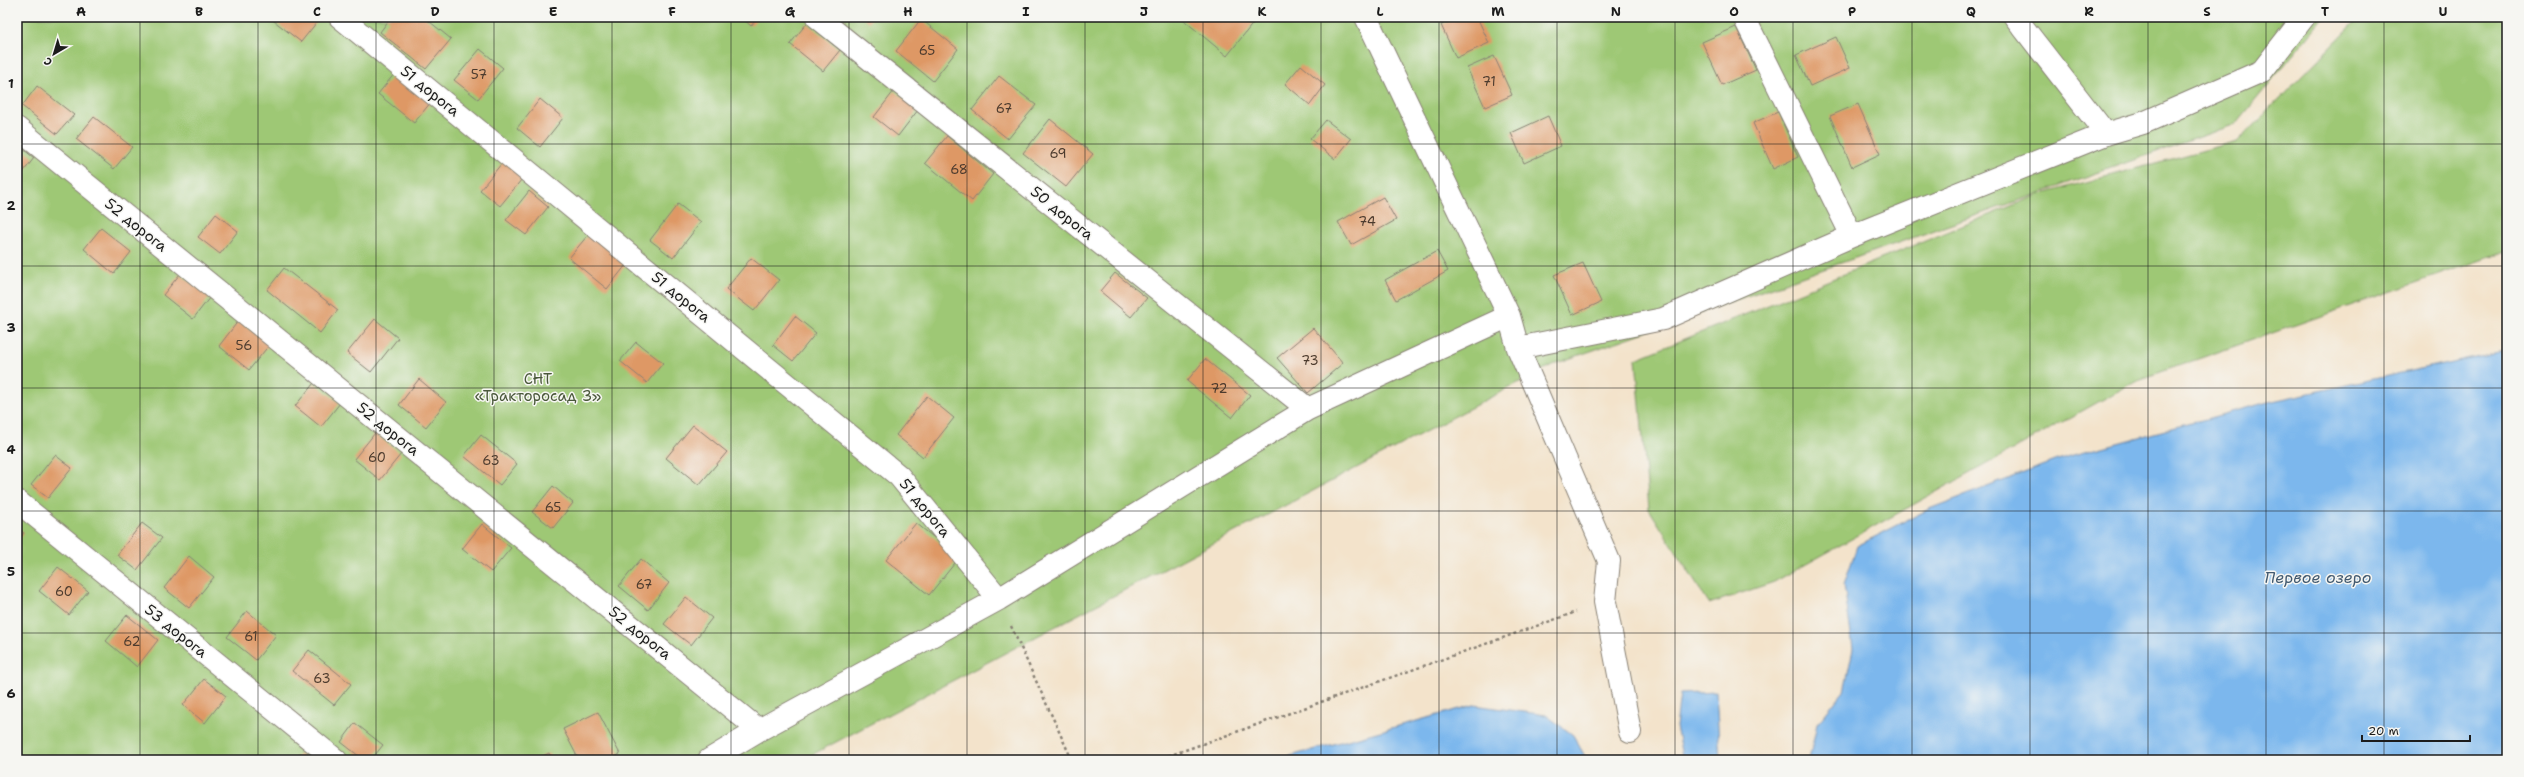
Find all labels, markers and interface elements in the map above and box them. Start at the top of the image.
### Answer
text: A [76,3,86,20]
text: B [195,3,203,20]
text: C [313,3,321,20]
text: D [430,3,440,20]
text: E [549,3,558,20]
text: F [668,3,676,20]
text: G [785,3,796,20]
text: H [903,3,913,20]
text: I [1022,3,1030,20]
text: J [1140,3,1148,20]
text: K [1258,3,1267,20]
text: L [1376,3,1384,20]
text: M [1491,3,1505,20]
text: N [1611,3,1621,20]
text: O [1729,3,1739,20]
text: P [1848,3,1856,20]
text: Q [1966,3,1976,20]
text: R [2084,3,2094,20]
text: S [2203,3,2211,20]
text: T [2321,3,2329,20]
text: U [2439,3,2448,20]
north arrow [34,34,74,74]
house number: 65 [919,42,935,59]
text: С [41,53,55,69]
street label: 51 дорога [396,61,464,121]
house number: 57 [471,66,487,83]
house number: 71 [1482,73,1496,90]
text: 1 [8,75,14,92]
house number: 67 [996,100,1012,117]
house number: 69 [1049,145,1067,162]
house number: 68 [950,161,968,178]
street label: 50 дорога [1026,182,1098,245]
street label: 52 дорога [101,194,172,257]
text: 2 [6,197,16,214]
house number: 74 [1358,213,1376,230]
street label: 51 дорога [647,267,715,327]
text: 3 [6,319,16,336]
house number: 56 [236,337,252,354]
house number: 73 [1301,352,1319,369]
park label: СНТ «Тракторосад 3» [475,369,601,406]
house number: 72 [1210,380,1228,397]
street label: 52 дорога [353,398,424,461]
text: 4 [6,441,16,458]
house number: 60 [368,449,386,466]
house number: 63 [482,452,500,469]
street label: 51 дорога [895,474,955,542]
house number: 65 [545,499,561,516]
text: 5 [7,563,15,580]
water label: Первое озеро [2265,567,2372,588]
house number: 67 [636,576,652,593]
house number: 60 [55,583,73,600]
street label: 53 дорога [141,600,212,663]
street label: 52 дорога [605,602,676,665]
house number: 61 [244,628,258,645]
house number: 62 [123,633,141,650]
house number: 63 [313,670,331,687]
text: 6 [6,685,16,702]
scale bar [2362,717,2470,743]
text: 20 m [2368,723,2399,739]

